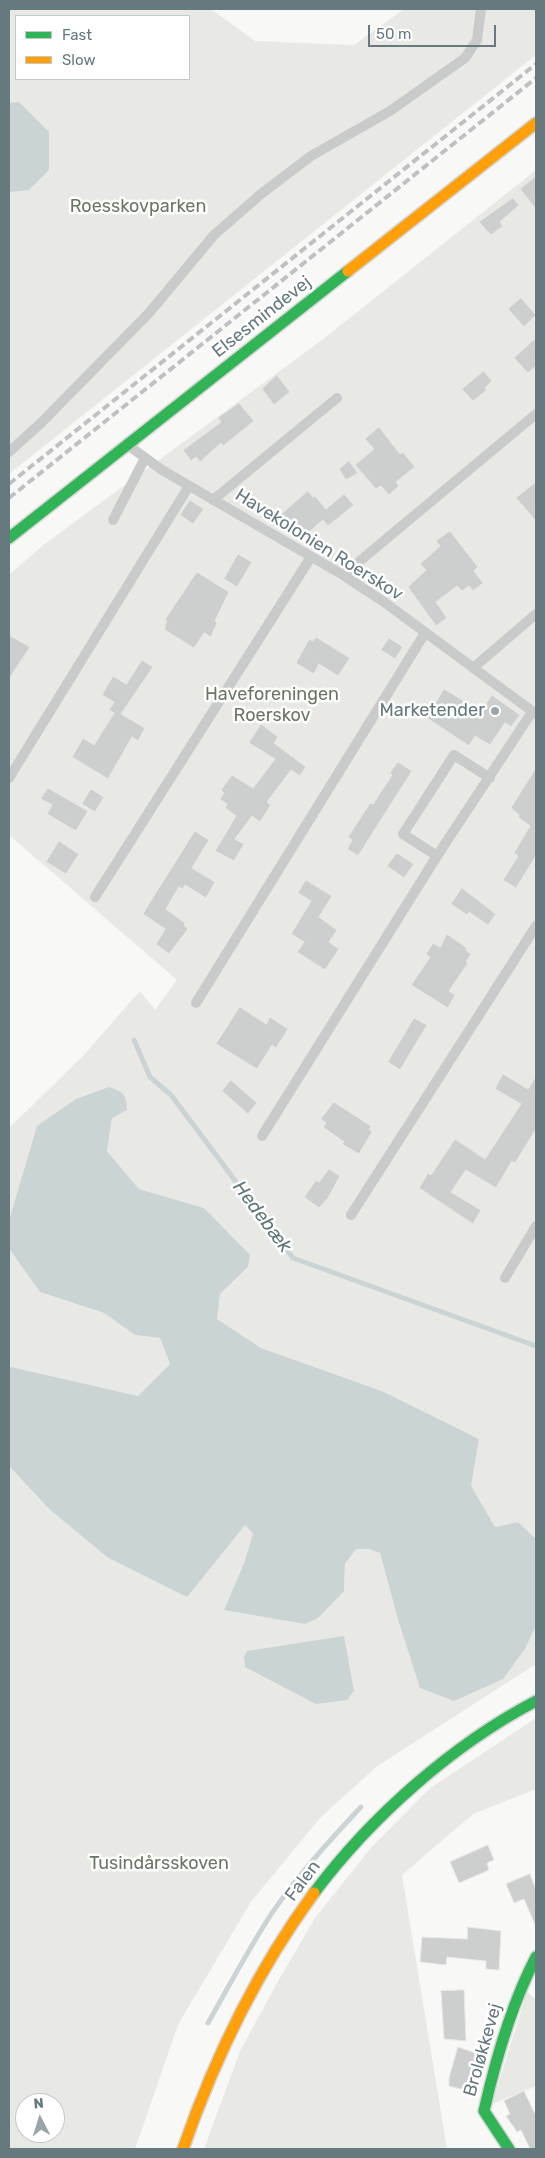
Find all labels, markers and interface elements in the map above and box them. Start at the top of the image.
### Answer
legend [15,15,190,80]
scale bar [370,15,498,47]
text: 50 m [376,25,411,43]
text: Fast [62,26,92,44]
text: Slow [62,51,95,69]
park label: Roesskovparken [70,196,206,218]
street label: Elsesmindevej [208,272,316,362]
street label: Havekolonien Roerskov [231,484,407,606]
park label: Haveforeningen Roerskov [205,684,339,726]
place label: Marketender [379,700,485,722]
marker: Marketender [489,705,501,717]
water label: Hedebæk [228,1177,296,1257]
park label: Tusindårsskoven [89,1853,229,1875]
street label: Falen [281,1856,325,1906]
street label: Broløkkevej [459,2001,507,2099]
north arrow [15,2093,65,2143]
text: N [33,2095,44,2112]

